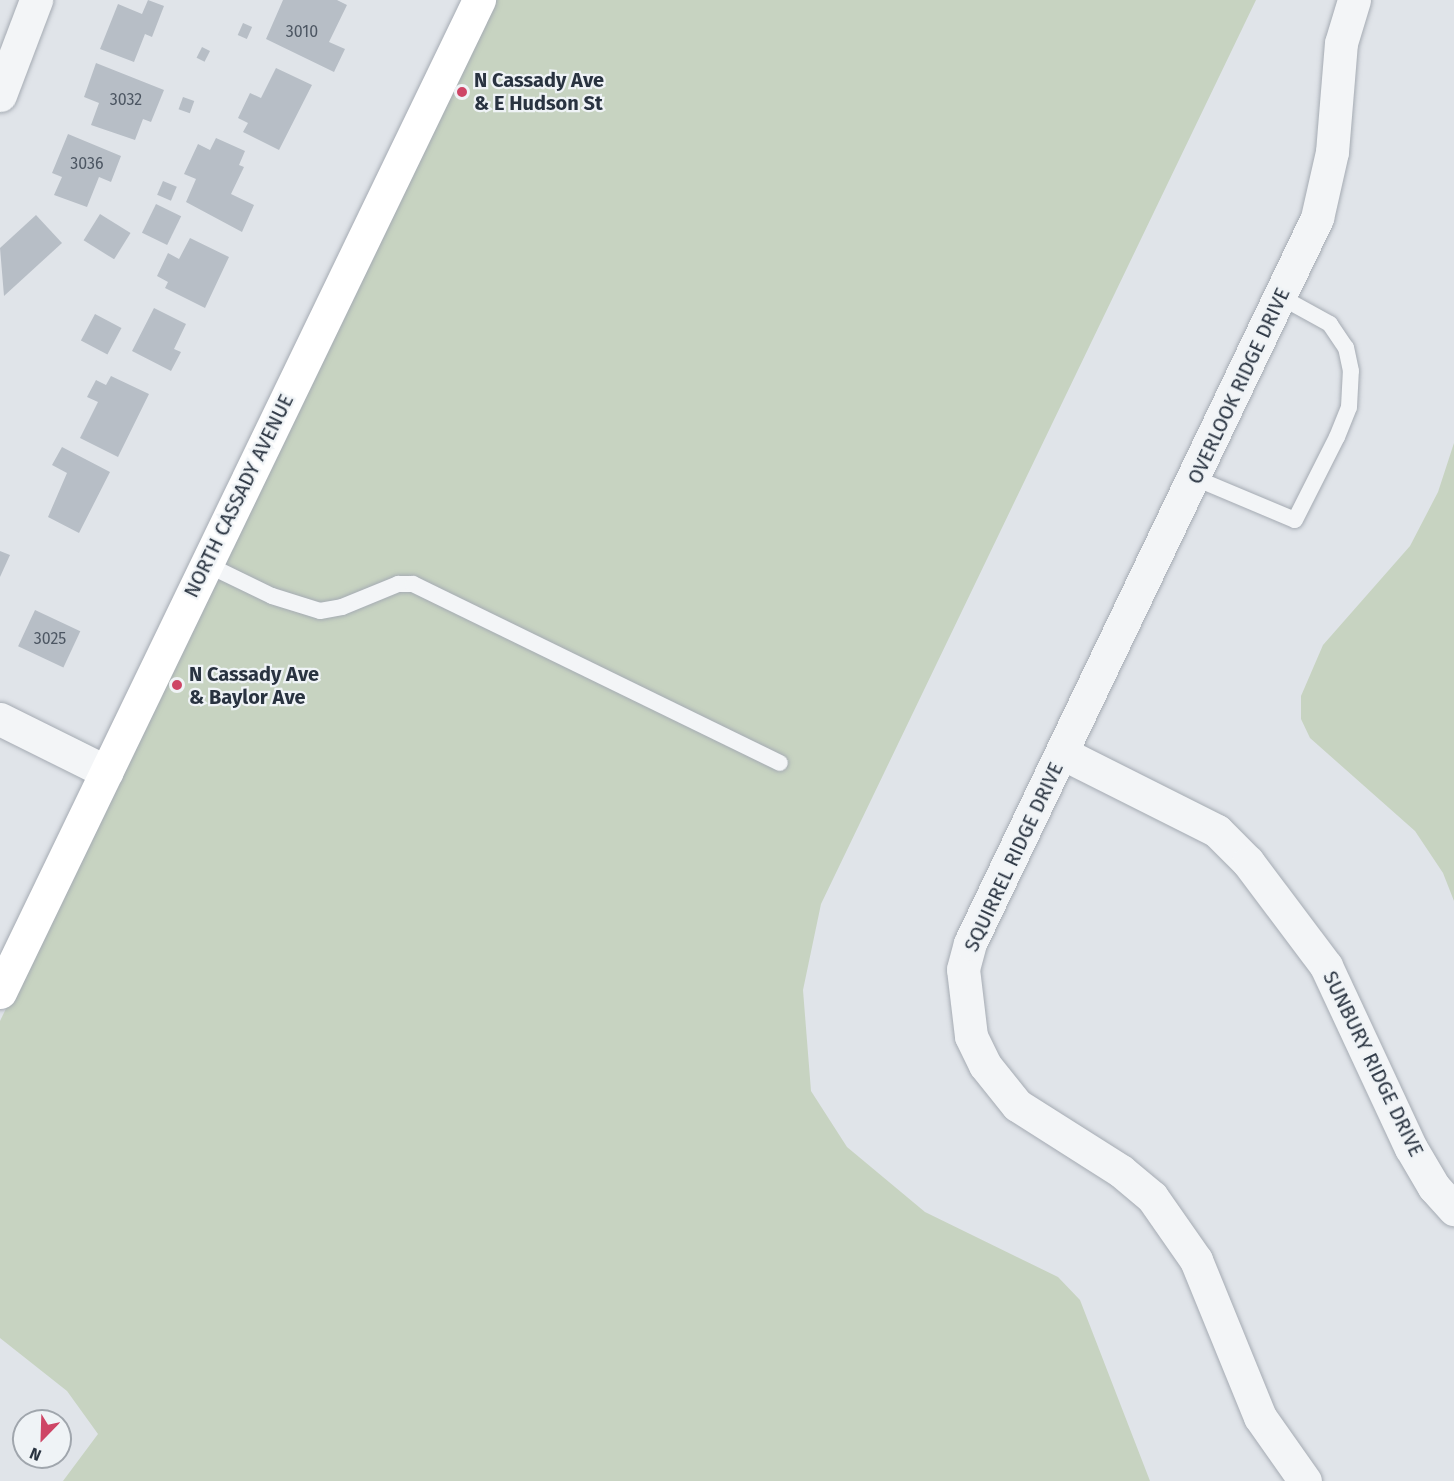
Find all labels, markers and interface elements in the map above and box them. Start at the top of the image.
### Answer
house number: 3010 [286,22,318,42]
place label: N Cassady Ave & E Hudson St [474,68,604,115]
marker: N Cassady Ave & E Hudson St [455,85,469,99]
house number: 3032 [110,90,142,110]
house number: 3036 [70,154,104,174]
street label: OVERLOOK RIDGE DRIVE [1183,284,1295,488]
street label: NORTH CASSADY AVENUE [179,390,299,602]
house number: 3025 [34,629,66,649]
place label: N Cassady Ave & Baylor Ave [189,662,319,709]
marker: N Cassady Ave & Baylor Ave [170,678,184,692]
street label: SQUIRREL RIDGE DRIVE [960,758,1068,956]
street label: SUNBURY RIDGE DRIVE [1318,967,1428,1161]
north arrow [12,1409,72,1469]
text: N [27,1443,44,1465]

